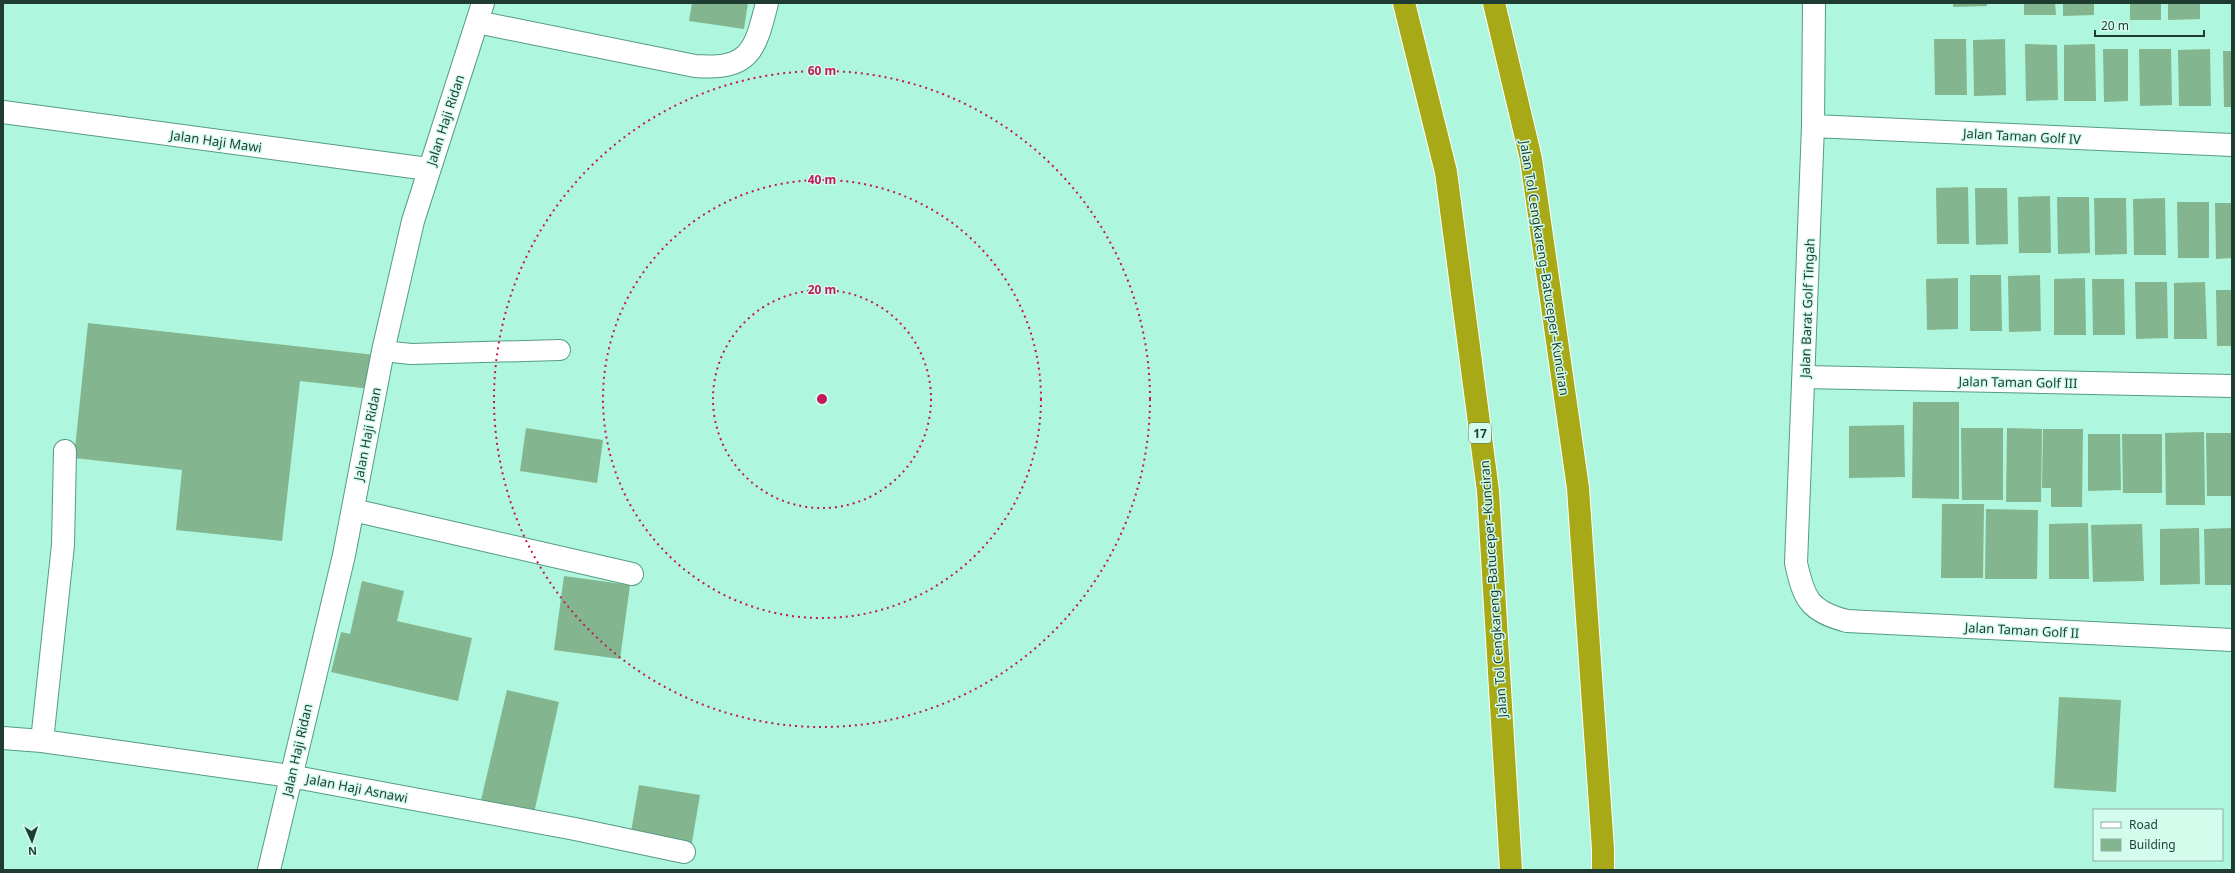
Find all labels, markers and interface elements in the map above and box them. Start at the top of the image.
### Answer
scale bar [2095,12,2204,38]
text: 20 m [2101,17,2129,34]
text: 60 m [808,62,836,79]
street label: Jalan Haji Ridan [421,72,468,170]
street label: Jalan Taman Golf IV [1961,124,2082,148]
street label: Jalan Haji Mawi [167,125,263,156]
street label: Jalan Tol Cengkareng–Batuceper–Kunciran [1516,137,1574,397]
text: 40 m [808,171,836,188]
street label: Jalan Barat Golf Tingah [1795,238,1818,380]
text: 20 m [808,281,836,298]
street label: Jalan Taman Golf III [1956,372,2078,392]
street label: Jalan Haji Ridan [349,386,385,484]
centre of rings [815,392,829,406]
road number: 17 [1469,423,1491,443]
street label: Jalan Tol Cengkareng–Batuceper–Kunciran [1475,460,1511,720]
street label: Jalan Taman Golf II [1962,618,2080,642]
street label: Jalan Haji Ridan [277,702,316,800]
street label: Jalan Haji Asnawi [303,769,409,807]
legend [2093,809,2223,861]
text: Road [2129,816,2158,833]
north arrow [12,821,52,861]
text: Building [2129,836,2176,853]
text: N [28,844,37,859]

